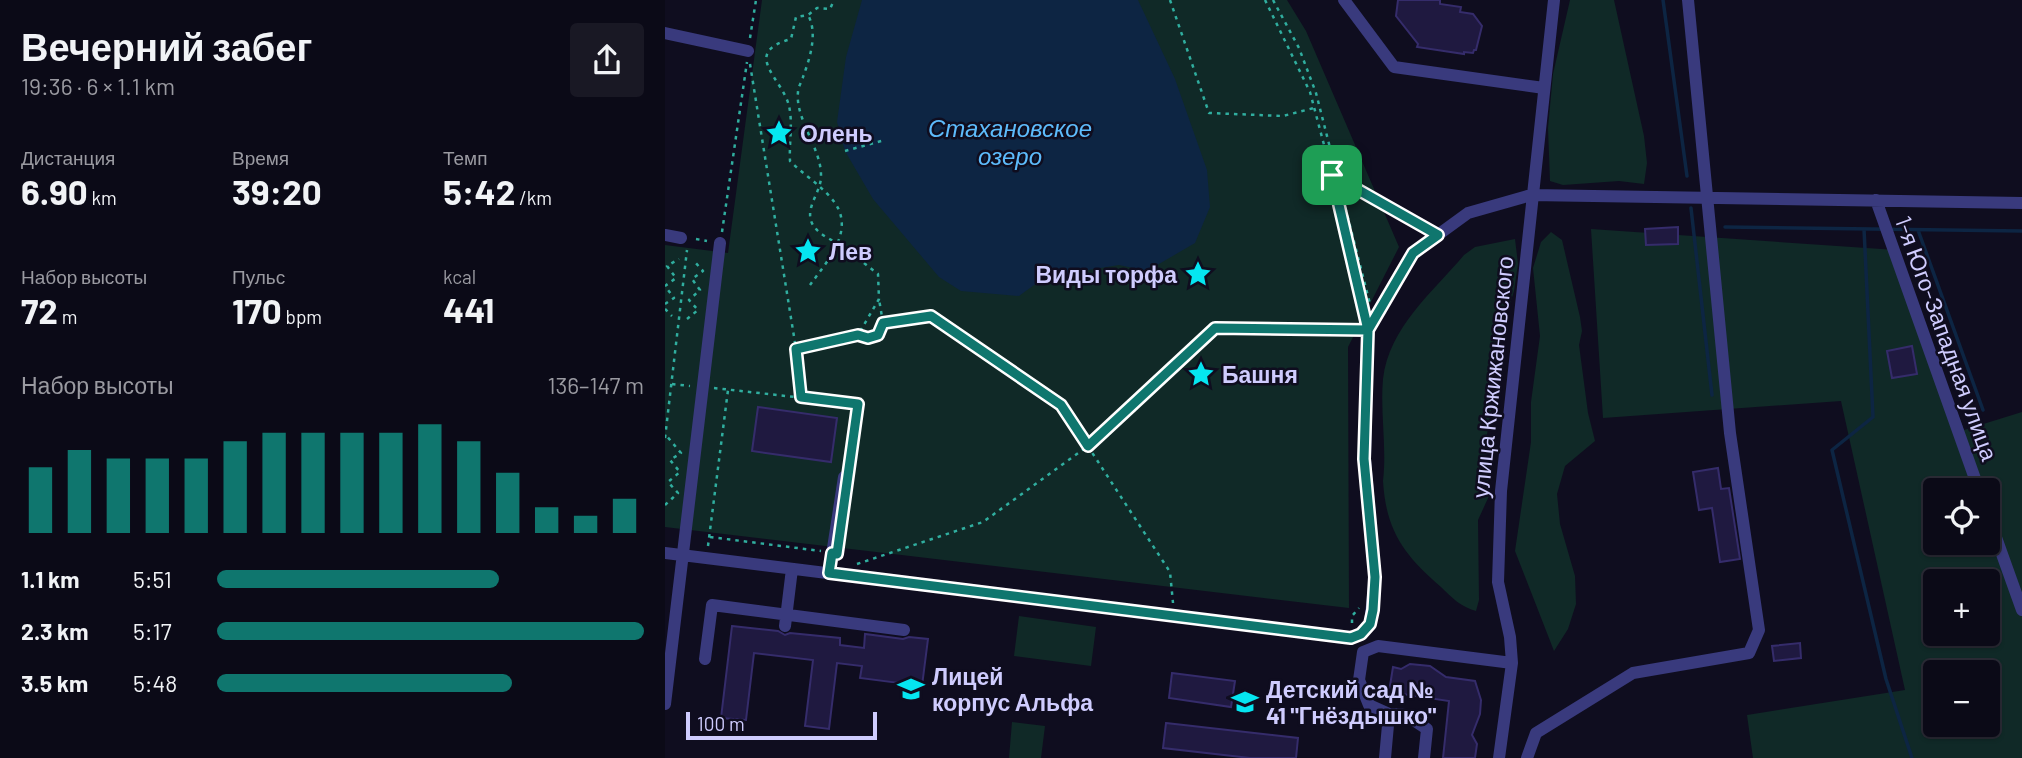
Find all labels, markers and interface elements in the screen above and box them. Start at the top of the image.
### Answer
text: Вечерний забег [21,23,312,69]
button: share [570,23,644,97]
text: 19:36 · 6 × 1.1 km [21,72,175,100]
water label: Стахановское озеро [928,113,1092,170]
place icon: Олень [764,118,794,148]
place label: Олень [800,119,873,147]
pin [1302,145,1362,205]
text: Дистанция [21,146,115,169]
text: Время [232,146,289,169]
text: Темп [443,146,487,169]
icon: arrive [1313,156,1351,194]
text: 6.90 [21,170,88,212]
text: 39:20 [232,170,322,212]
text: 5:42 [443,170,515,212]
text: km [88,186,117,209]
text: /km [515,186,552,209]
street label: 1-я Юго-Западная улица [1890,212,2004,464]
place icon: Лев [793,236,823,266]
place label: Лев [829,237,872,265]
street label: улица Кржижановского [1465,255,1519,499]
place icon: Виды торфа [1183,259,1213,289]
place label: Виды торфа [1035,260,1177,288]
text: Набор высоты [21,265,147,288]
text: Пульс [232,265,285,288]
text: kcal [443,265,476,288]
text: 441 [443,288,494,330]
text: 72 [21,289,58,331]
text: 170 [232,289,282,331]
text: m [58,305,77,328]
text: bpm [282,305,322,328]
place icon: Башня [1186,359,1216,389]
place label: Башня [1222,360,1298,388]
text: Набор высоты [21,371,174,399]
text: 136–147 m [547,371,644,399]
map controls [1923,478,2000,737]
button: locate [1923,478,2000,555]
text: 1.1 km [21,565,80,593]
text: 5:51 [133,565,172,593]
button: + [1923,569,2000,646]
text: 2.3 km [21,617,89,645]
text: 5:17 [133,617,172,645]
button: − [1923,660,2000,737]
place label: Лицей корпус Альфа [932,662,1093,716]
text: 3.5 km [21,669,88,697]
text: 5:48 [133,669,177,697]
school or university icon: Лицей корпус Альфа [896,674,926,704]
place label: Детский сад № 41 "Гнёздышко" [1266,675,1436,729]
school or university icon: Детский сад № 41 "Гнёздышко" [1230,687,1260,717]
scale bar [686,709,877,741]
text: 100 m [697,712,745,735]

